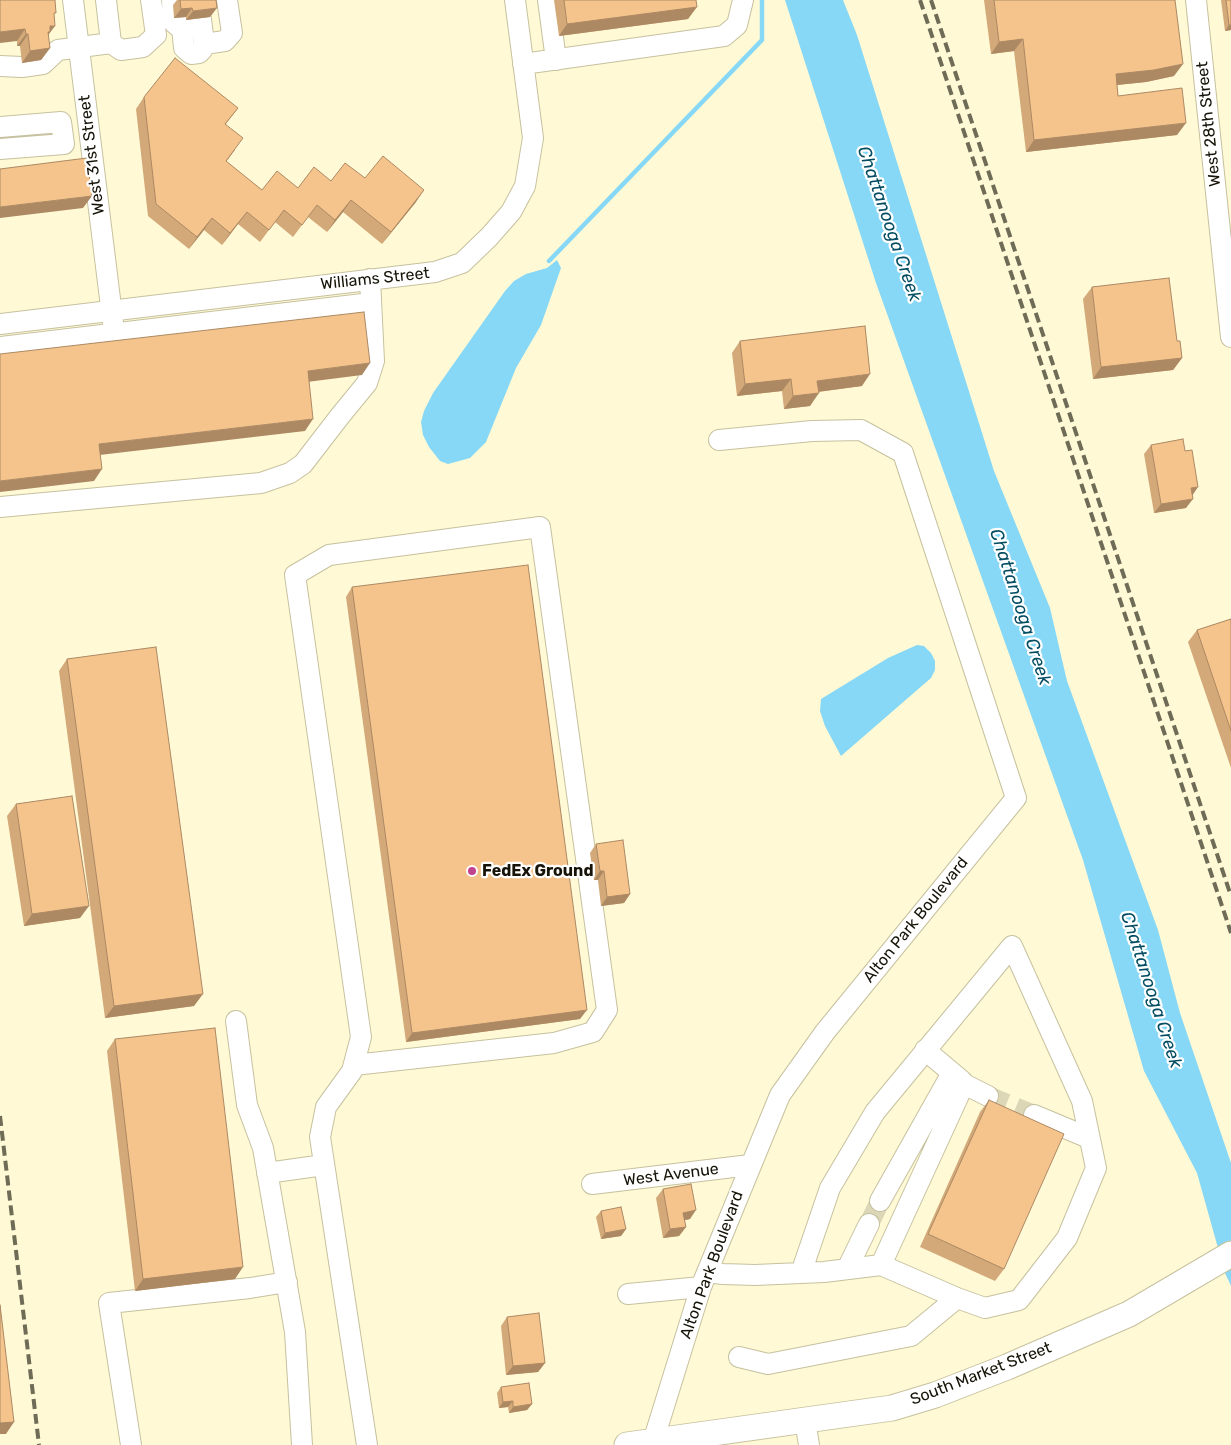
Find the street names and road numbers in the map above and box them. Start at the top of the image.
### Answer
street label: West 28th Street [1193,61,1225,187]
street label: West 31st Street [75,94,109,216]
street label: Williams Street [319,264,431,294]
street label: Alton Park Boulevard [860,853,972,987]
street label: West Avenue [622,1160,720,1190]
street label: Alton Park Boulevard [676,1189,748,1341]
street label: South Market Street [908,1338,1054,1410]

